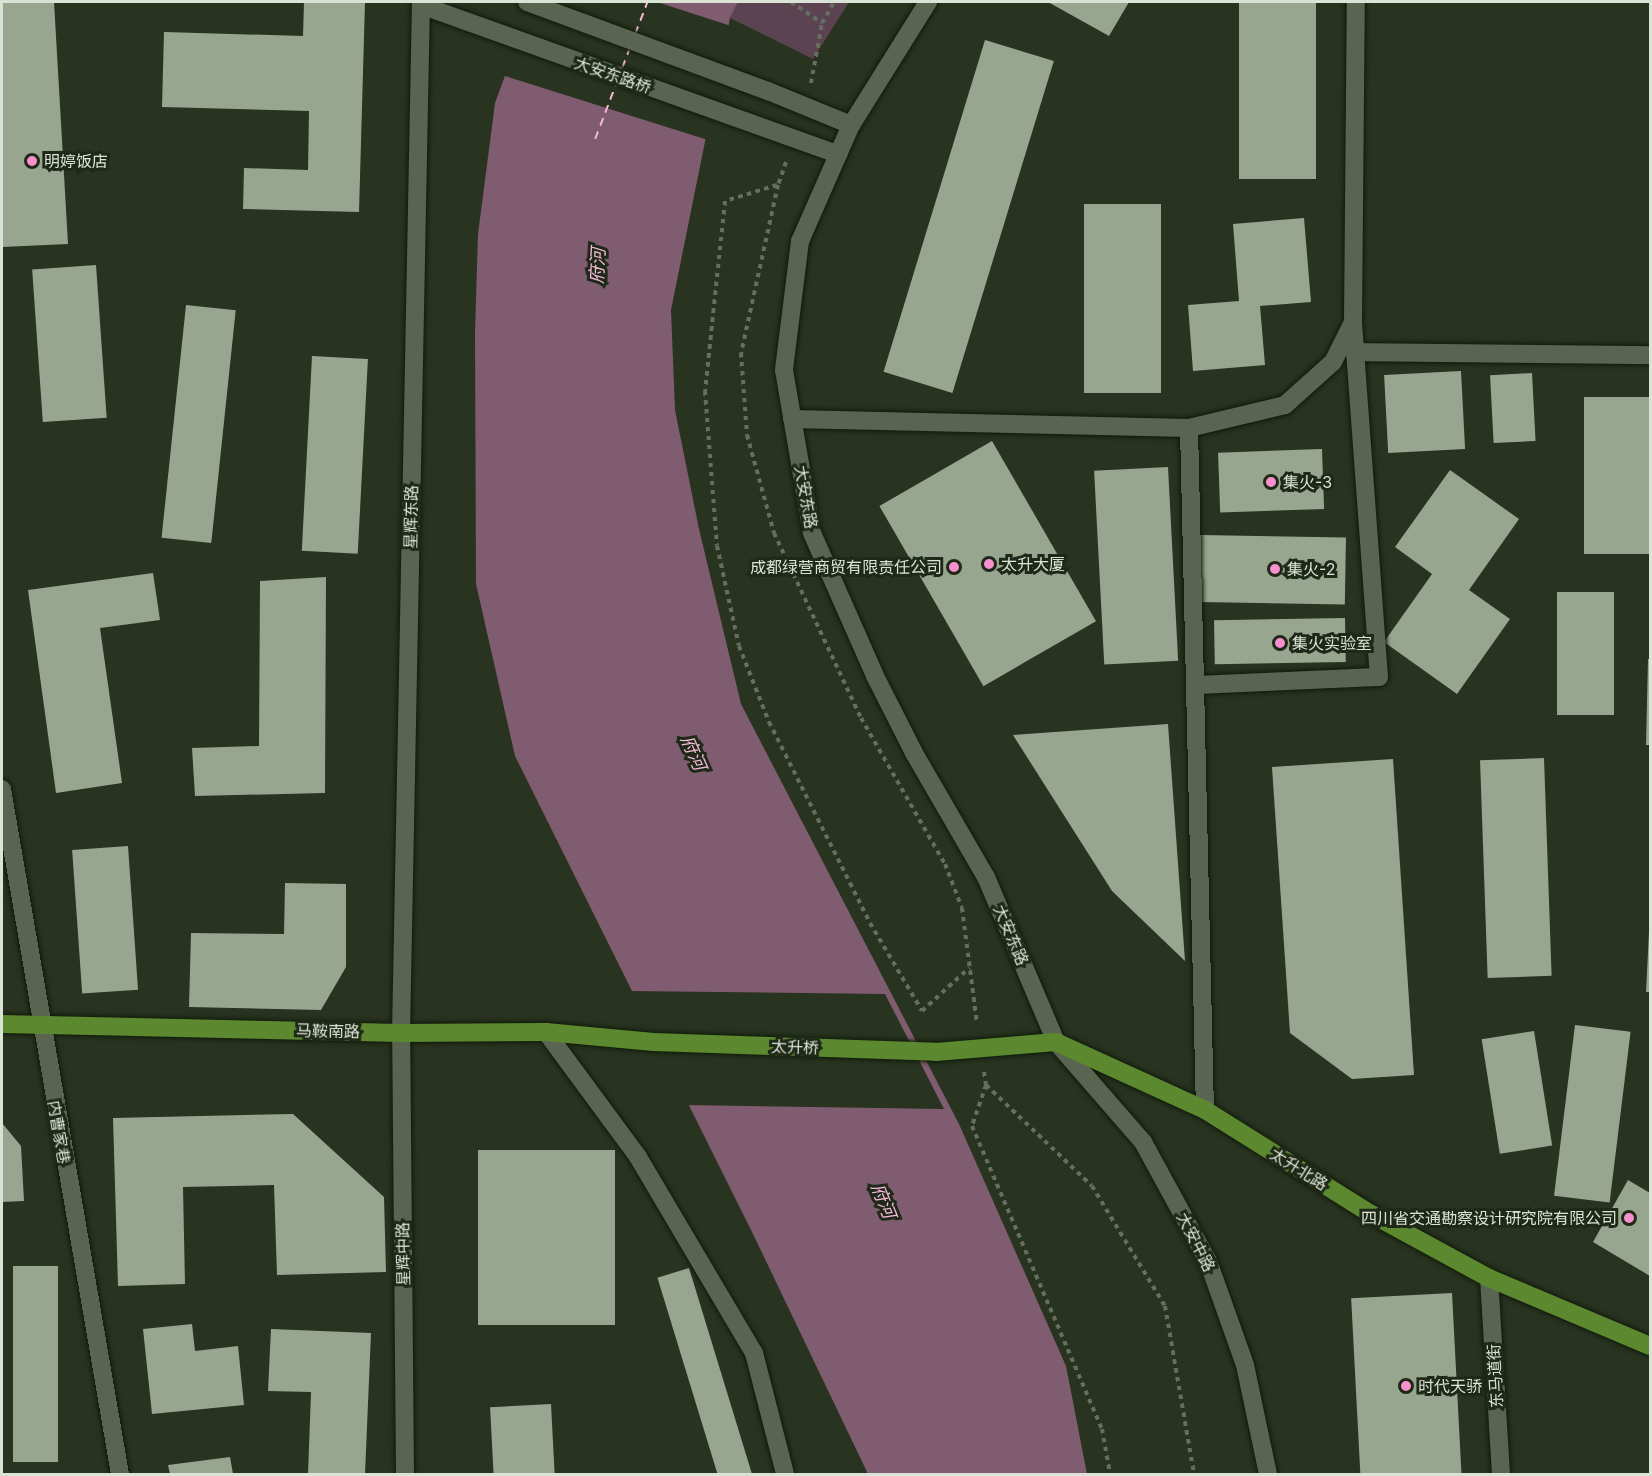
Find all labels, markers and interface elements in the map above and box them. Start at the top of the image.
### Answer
street label: 大安东路桥 [572,53,654,97]
place label: 明婷饭店 [44,151,108,171]
marker: 明婷饭店 [25,154,39,168]
water label: 府河 [586,247,610,285]
street label: 大安东路 [791,464,821,530]
place label: 集火-3 [1283,472,1332,492]
marker: 集火-3 [1264,475,1278,489]
street label: 星辉东路 [401,485,421,549]
place label: 太升大厦 [1001,554,1065,574]
place label: 成都绿营商贸有限责任公司 [750,557,942,577]
marker: 太升大厦 [982,557,996,571]
place label: 集火-2 [1287,559,1336,579]
marker: 成都绿营商贸有限责任公司 [947,560,961,574]
marker: 集火-2 [1268,562,1282,576]
place label: 集火实验室 [1292,633,1372,653]
marker: 集火实验室 [1273,636,1287,650]
water label: 府河 [676,732,710,774]
street label: 大安东路 [990,902,1032,968]
street label: 马鞍南路 [296,1021,360,1041]
street label: 太升桥 [771,1037,819,1057]
street label: 内曹家巷 [44,1099,74,1165]
street label: 太升北路 [1267,1144,1331,1194]
water label: 府河 [866,1180,900,1222]
place label: 四川省交通勘察设计研究院有限公司 [1361,1208,1617,1228]
street label: 大安中路 [1173,1209,1219,1275]
marker: 四川省交通勘察设计研究院有限公司 [1622,1211,1636,1225]
street label: 星辉中路 [393,1222,413,1286]
street label: 东马道街 [1484,1344,1506,1408]
place label: 时代天骄 [1418,1376,1482,1396]
marker: 时代天骄 [1399,1379,1413,1393]

